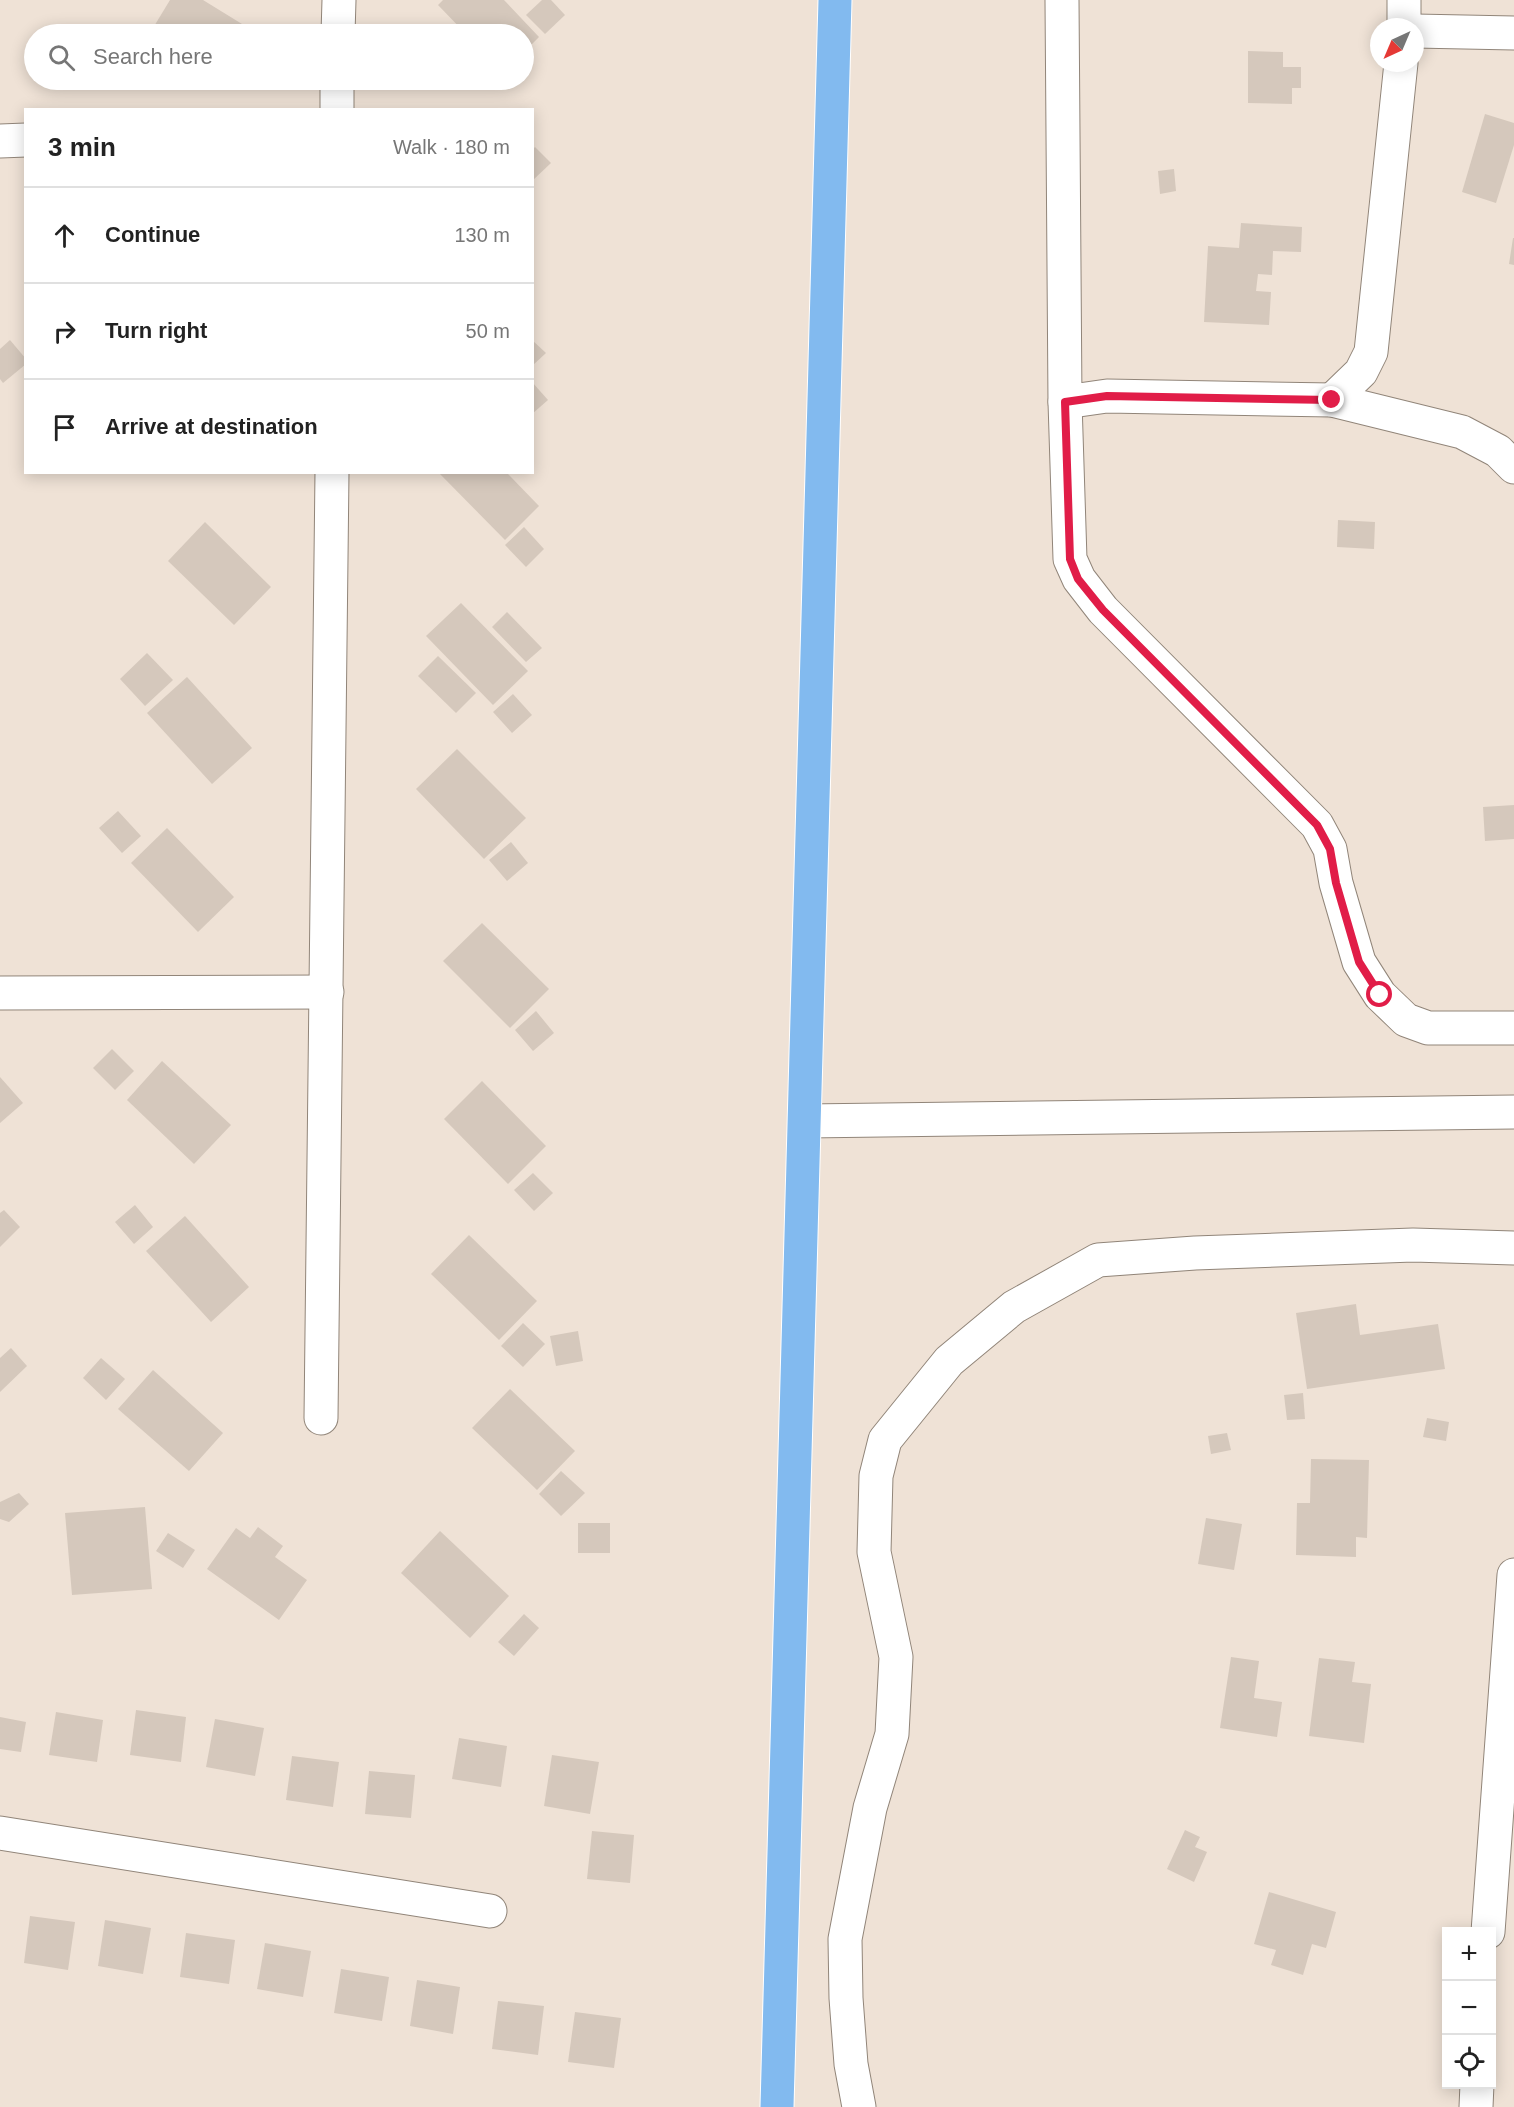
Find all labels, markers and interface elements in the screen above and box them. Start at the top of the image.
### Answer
north arrow [1370,18,1424,72]
search box [24,24,534,90]
icon: search [45,41,78,74]
text: Search here [93,44,213,69]
text: 3 min [48,132,116,162]
text: Walk · 180 m [393,136,510,158]
icon: ahead [48,219,81,252]
text: Continue [105,222,200,247]
text: 130 m [454,224,510,246]
icon: right [48,315,81,348]
text: Turn right [105,318,207,343]
text: 50 m [466,320,510,342]
route end [1318,386,1344,412]
icon: arrive [48,411,81,444]
text: Arrive at destination [105,414,318,439]
route start [1366,981,1392,1007]
map controls [1442,1927,1496,2089]
button: + [1442,1927,1496,1981]
button: − [1442,1981,1496,2035]
button: locate [1442,2035,1496,2089]

